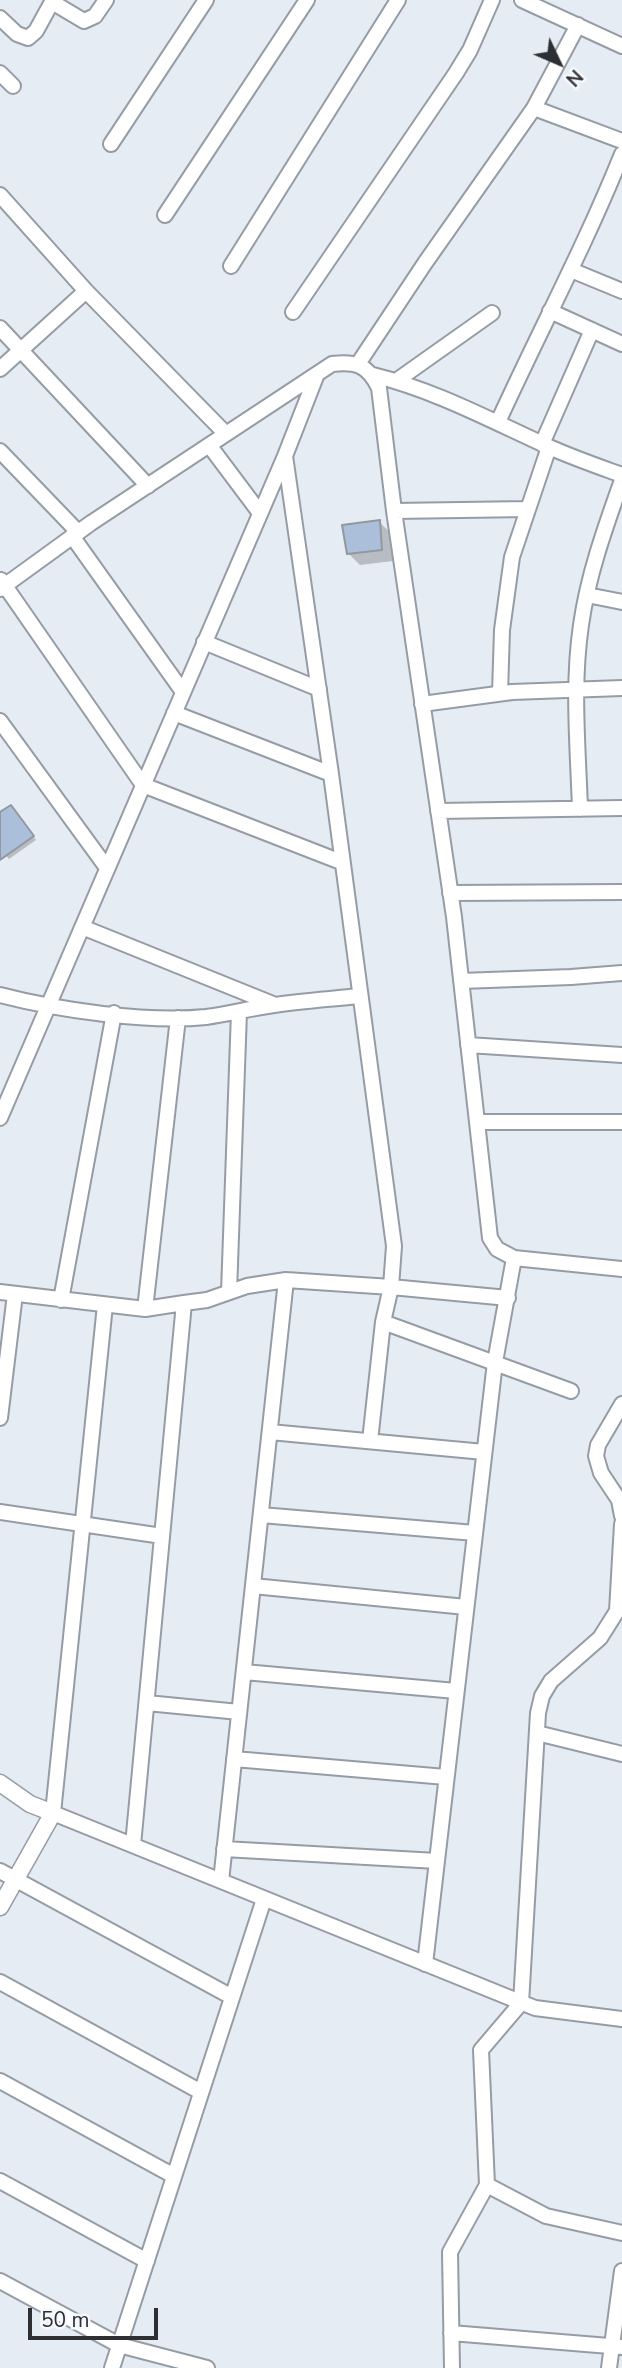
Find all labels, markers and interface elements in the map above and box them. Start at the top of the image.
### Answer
north arrow [524,28,594,98]
text: N [560,63,588,92]
scale bar [32,2294,161,2338]
text: 50 m [41,2306,90,2334]

